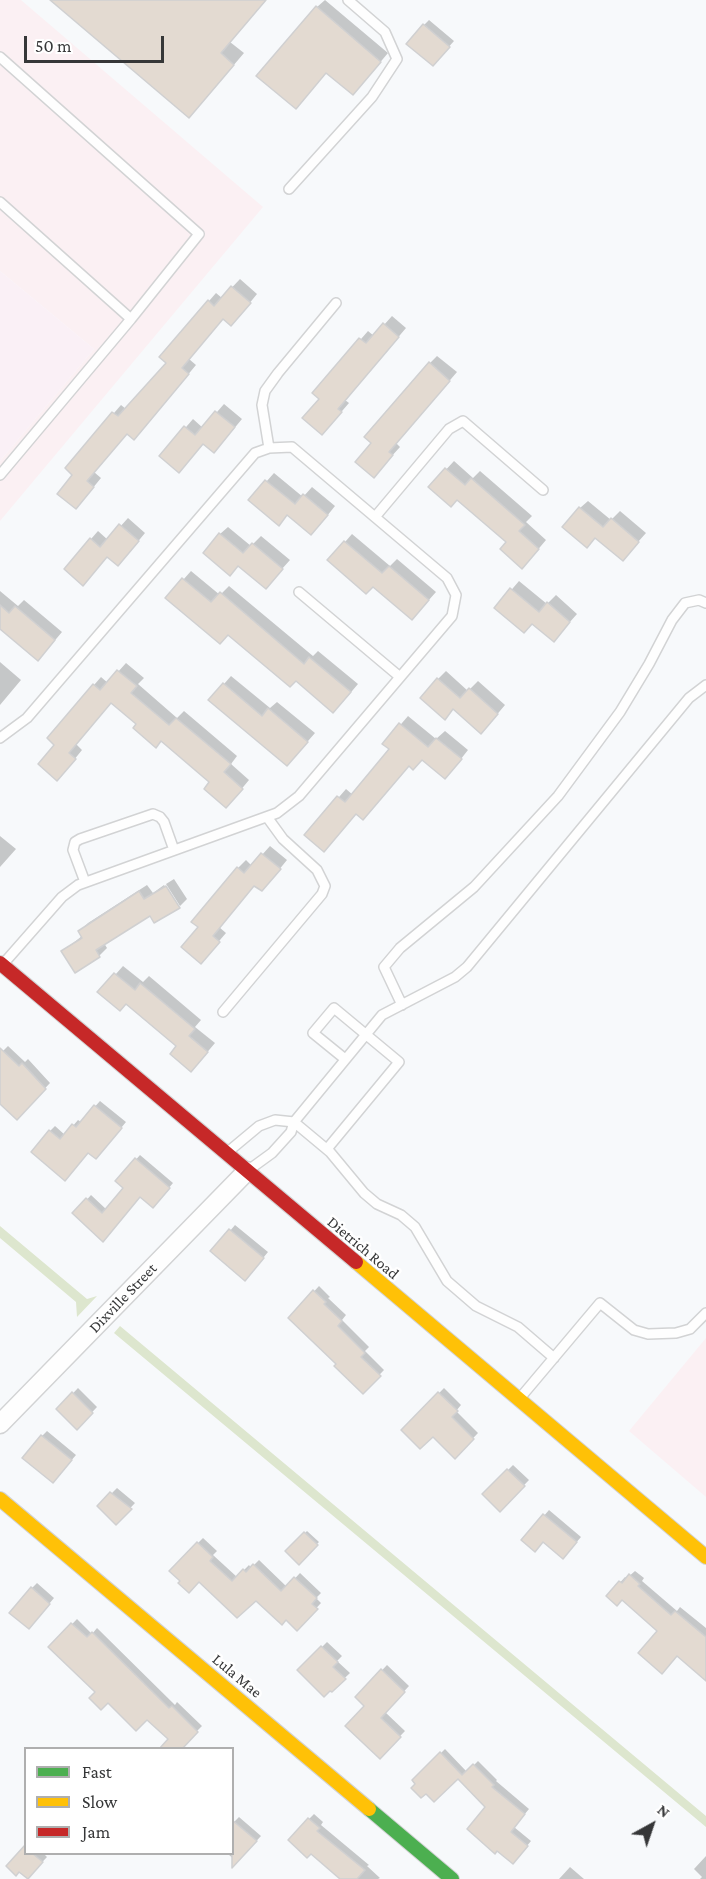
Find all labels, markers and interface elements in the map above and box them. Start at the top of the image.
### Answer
scale bar [27,24,166,62]
text: 50 m [35,36,72,56]
street label: Dietrich Road [323,1212,403,1284]
street label: Dixville Street [85,1259,161,1337]
street label: Lula Mae [208,1650,266,1702]
legend [24,1747,234,1855]
text: Fast [82,1762,112,1782]
text: Slow [82,1792,117,1812]
north arrow [622,1795,682,1855]
text: N [654,1801,674,1821]
text: Jam [82,1822,110,1842]

